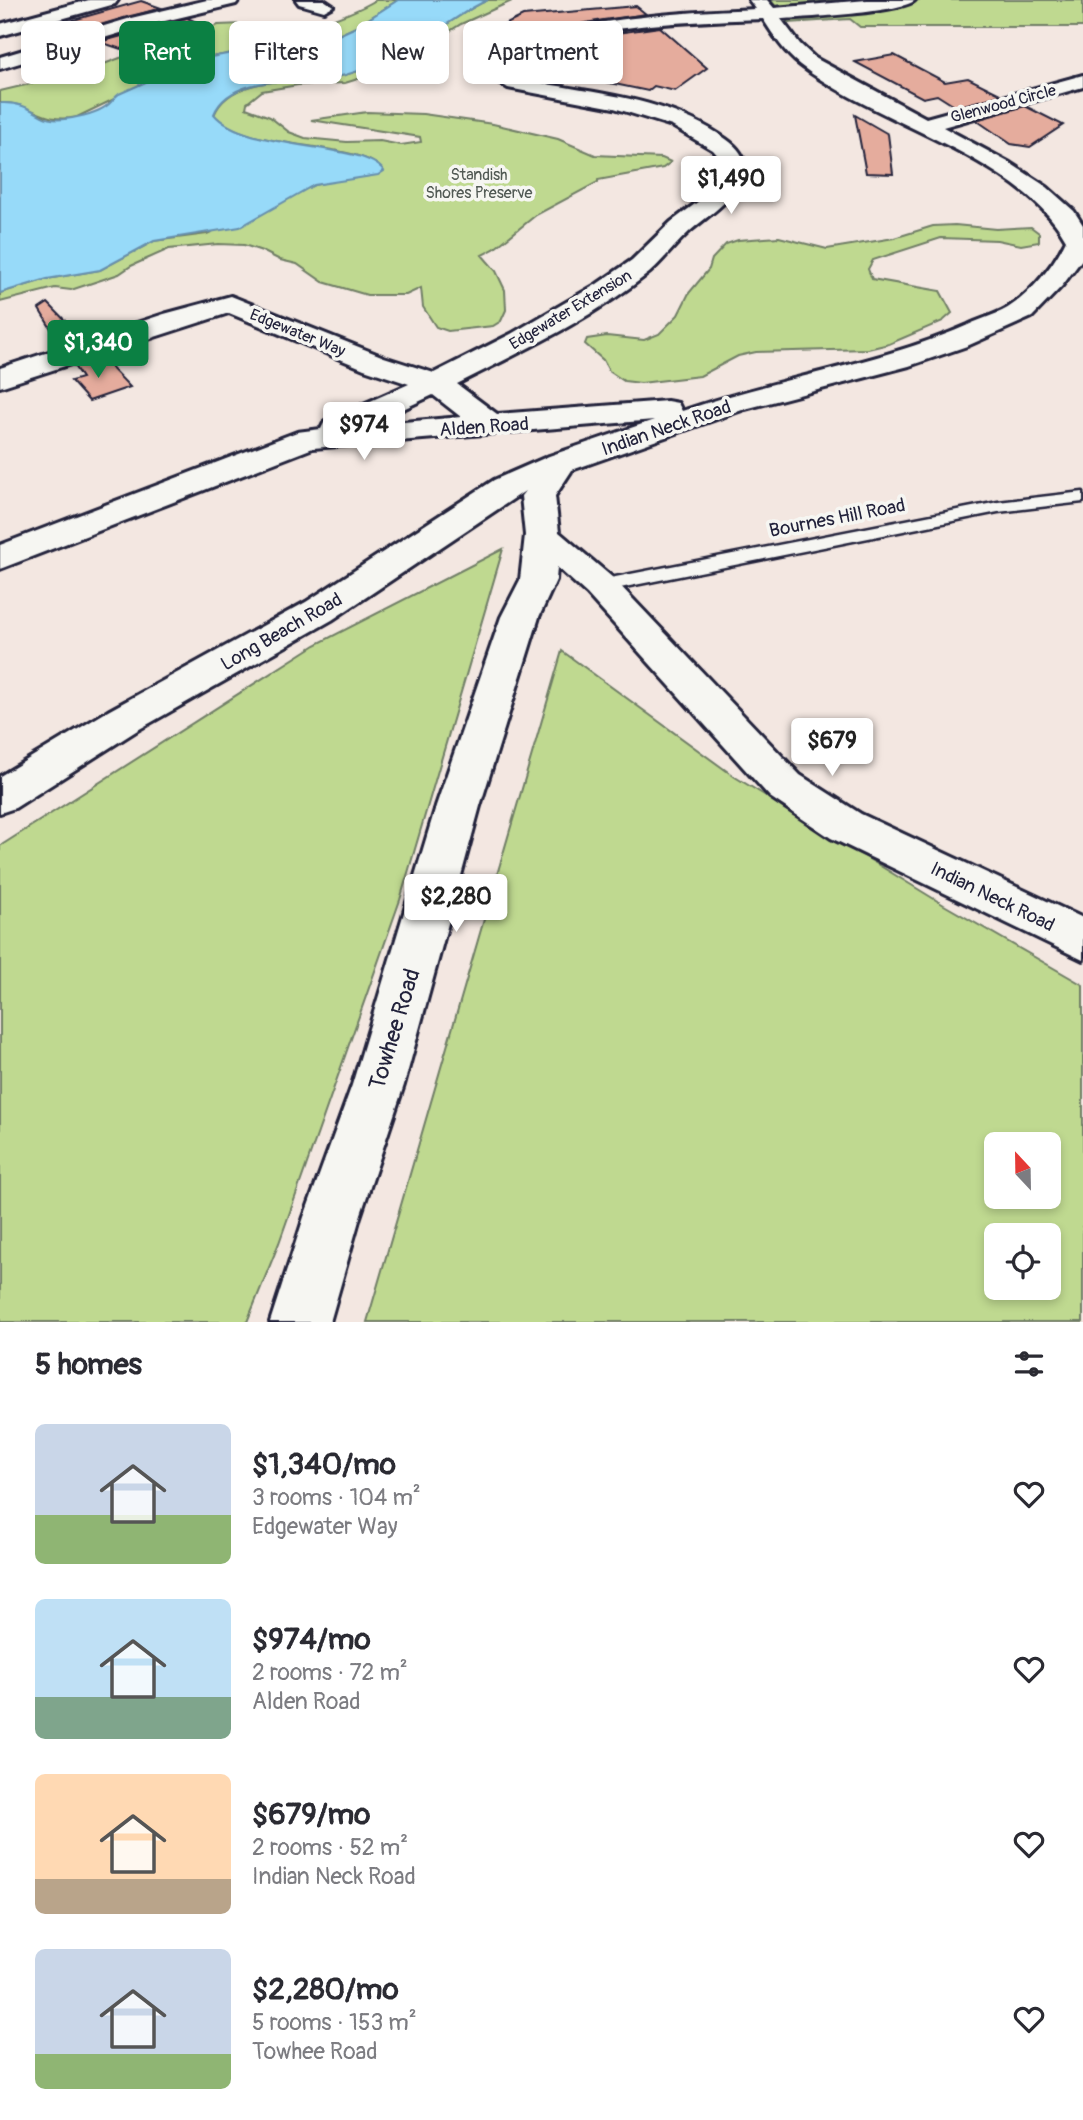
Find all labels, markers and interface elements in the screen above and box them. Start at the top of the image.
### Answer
chip: Buy [21,21,105,84]
chip: Rent [119,21,215,84]
chip: Filters [229,21,342,84]
chip: New [356,21,449,84]
chip: Apartment [463,21,623,84]
street label: Glenwood Circle [948,80,1058,128]
pin: $1,490 [674,156,788,216]
text: $1,490 [697,164,765,193]
park label: Standish Shores Preserve [426,165,533,203]
street label: Edgewater Extension [506,265,635,354]
street label: Edgewater Way [247,305,348,361]
pin: $1,340 [41,320,155,380]
text: $1,340 [63,328,133,357]
street label: Indian Neck Road [598,395,734,461]
pin: $974 [323,402,405,462]
text: $974 [339,410,389,439]
street label: Alden Road [439,412,530,442]
street label: Bournes Hill Road [767,493,907,543]
street label: Long Beach Road [217,587,346,676]
pin: $679 [791,718,873,778]
text: $679 [807,726,857,755]
street label: Indian Neck Road [927,856,1059,937]
pin: $2,280 [399,874,513,934]
text: $2,280 [420,882,492,911]
street label: Towhee Road [362,965,427,1093]
north arrow [984,1132,1060,1209]
map controls [984,1132,1061,1300]
button: locate [984,1223,1061,1300]
icon: filters [1010,1345,1048,1383]
text: 5 homes [35,1346,142,1383]
text: $1,340/mo [252,1446,396,1483]
icon: home [91,1452,175,1536]
icon: heart [1010,1475,1048,1513]
text: 3 rooms · 104 m² [252,1483,421,1512]
text: Edgewater Way [252,1512,397,1541]
text: $974/mo [252,1621,371,1658]
icon: home [91,1627,175,1711]
icon: heart [1010,1650,1048,1688]
text: 2 rooms · 72 m² [252,1658,408,1687]
text: Alden Road [252,1687,360,1716]
text: $679/mo [252,1796,370,1833]
icon: home [91,1802,175,1886]
icon: heart [1010,1825,1048,1863]
text: 2 rooms · 52 m² [252,1833,408,1862]
text: Indian Neck Road [252,1862,416,1891]
text: $2,280/mo [252,1971,399,2008]
icon: home [91,1977,175,2061]
icon: heart [1010,2000,1048,2038]
text: 5 rooms · 153 m² [252,2008,417,2037]
text: Towhee Road [252,2037,377,2066]

